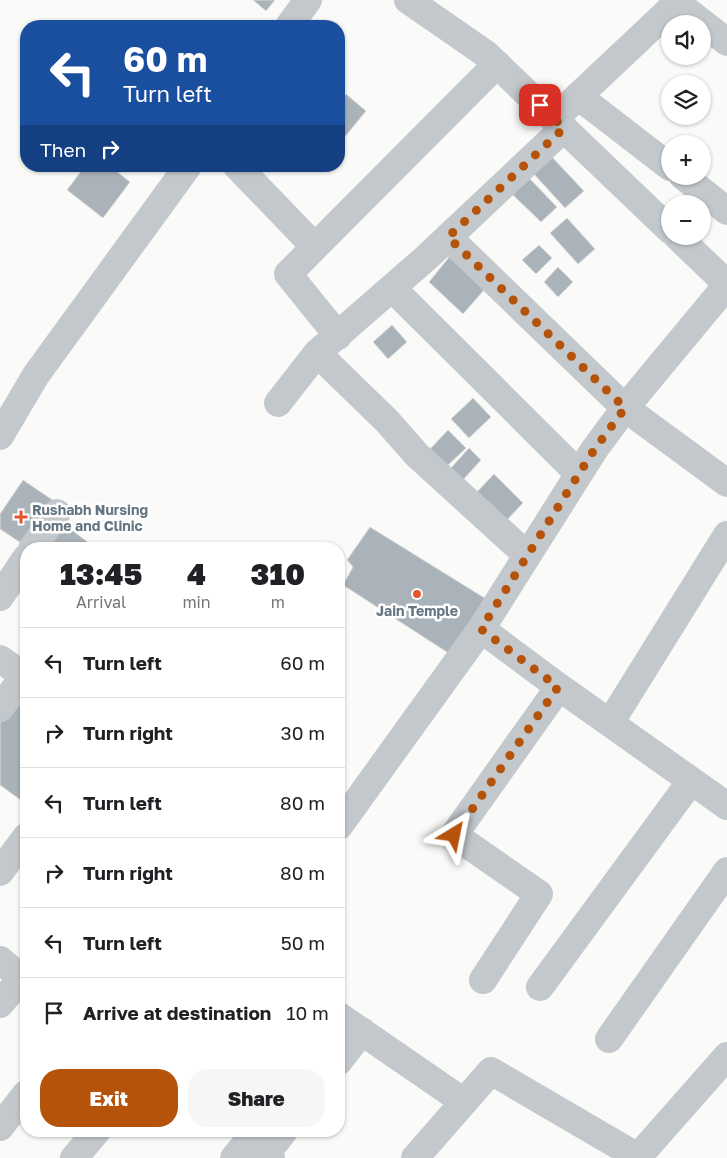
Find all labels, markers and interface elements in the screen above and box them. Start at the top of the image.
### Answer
map controls [661,15,711,245]
button: sound [661,15,711,65]
text: 60 m [123,38,207,80]
icon: left [40,40,105,105]
button: layers [661,75,711,125]
text: Turn left [123,80,212,107]
pin [519,84,561,126]
icon: arrive [526,91,554,119]
icon: right [96,135,124,163]
button: + [661,135,711,185]
text: Then [40,138,86,161]
button: − [661,195,711,245]
place label: Rushabh Nursing Home and Clinic [32,501,148,534]
marker: Rushabh Nursing Home and Clinic [14,510,28,524]
text: 13:45 [60,556,142,592]
text: 4 [187,556,206,592]
text: 310 [251,556,305,592]
marker: Jain Temple [411,588,423,600]
text: Arrival [76,592,126,612]
text: min [182,592,211,612]
text: m [271,592,285,612]
place label: Jain Temple [376,602,458,619]
icon: left [40,649,68,677]
text: Turn left [83,651,162,674]
text: 60 m [280,651,325,674]
icon: right [40,719,68,747]
text: Turn right [83,721,173,744]
text: 30 m [281,721,325,744]
icon: left [40,789,68,817]
text: Turn left [83,791,162,814]
text: 80 m [280,791,325,814]
position arrow [427,808,479,860]
icon: right [40,859,68,887]
text: Turn right [83,861,173,884]
text: 80 m [280,861,325,884]
icon: left [40,929,68,957]
text: Turn left [83,931,162,954]
text: 50 m [281,931,325,954]
icon: arrive [40,999,68,1027]
text: Arrive at destination [83,1001,271,1024]
text: 10 m [286,1001,329,1024]
button: Exit [40,1069,178,1127]
button: Share [188,1069,325,1127]

